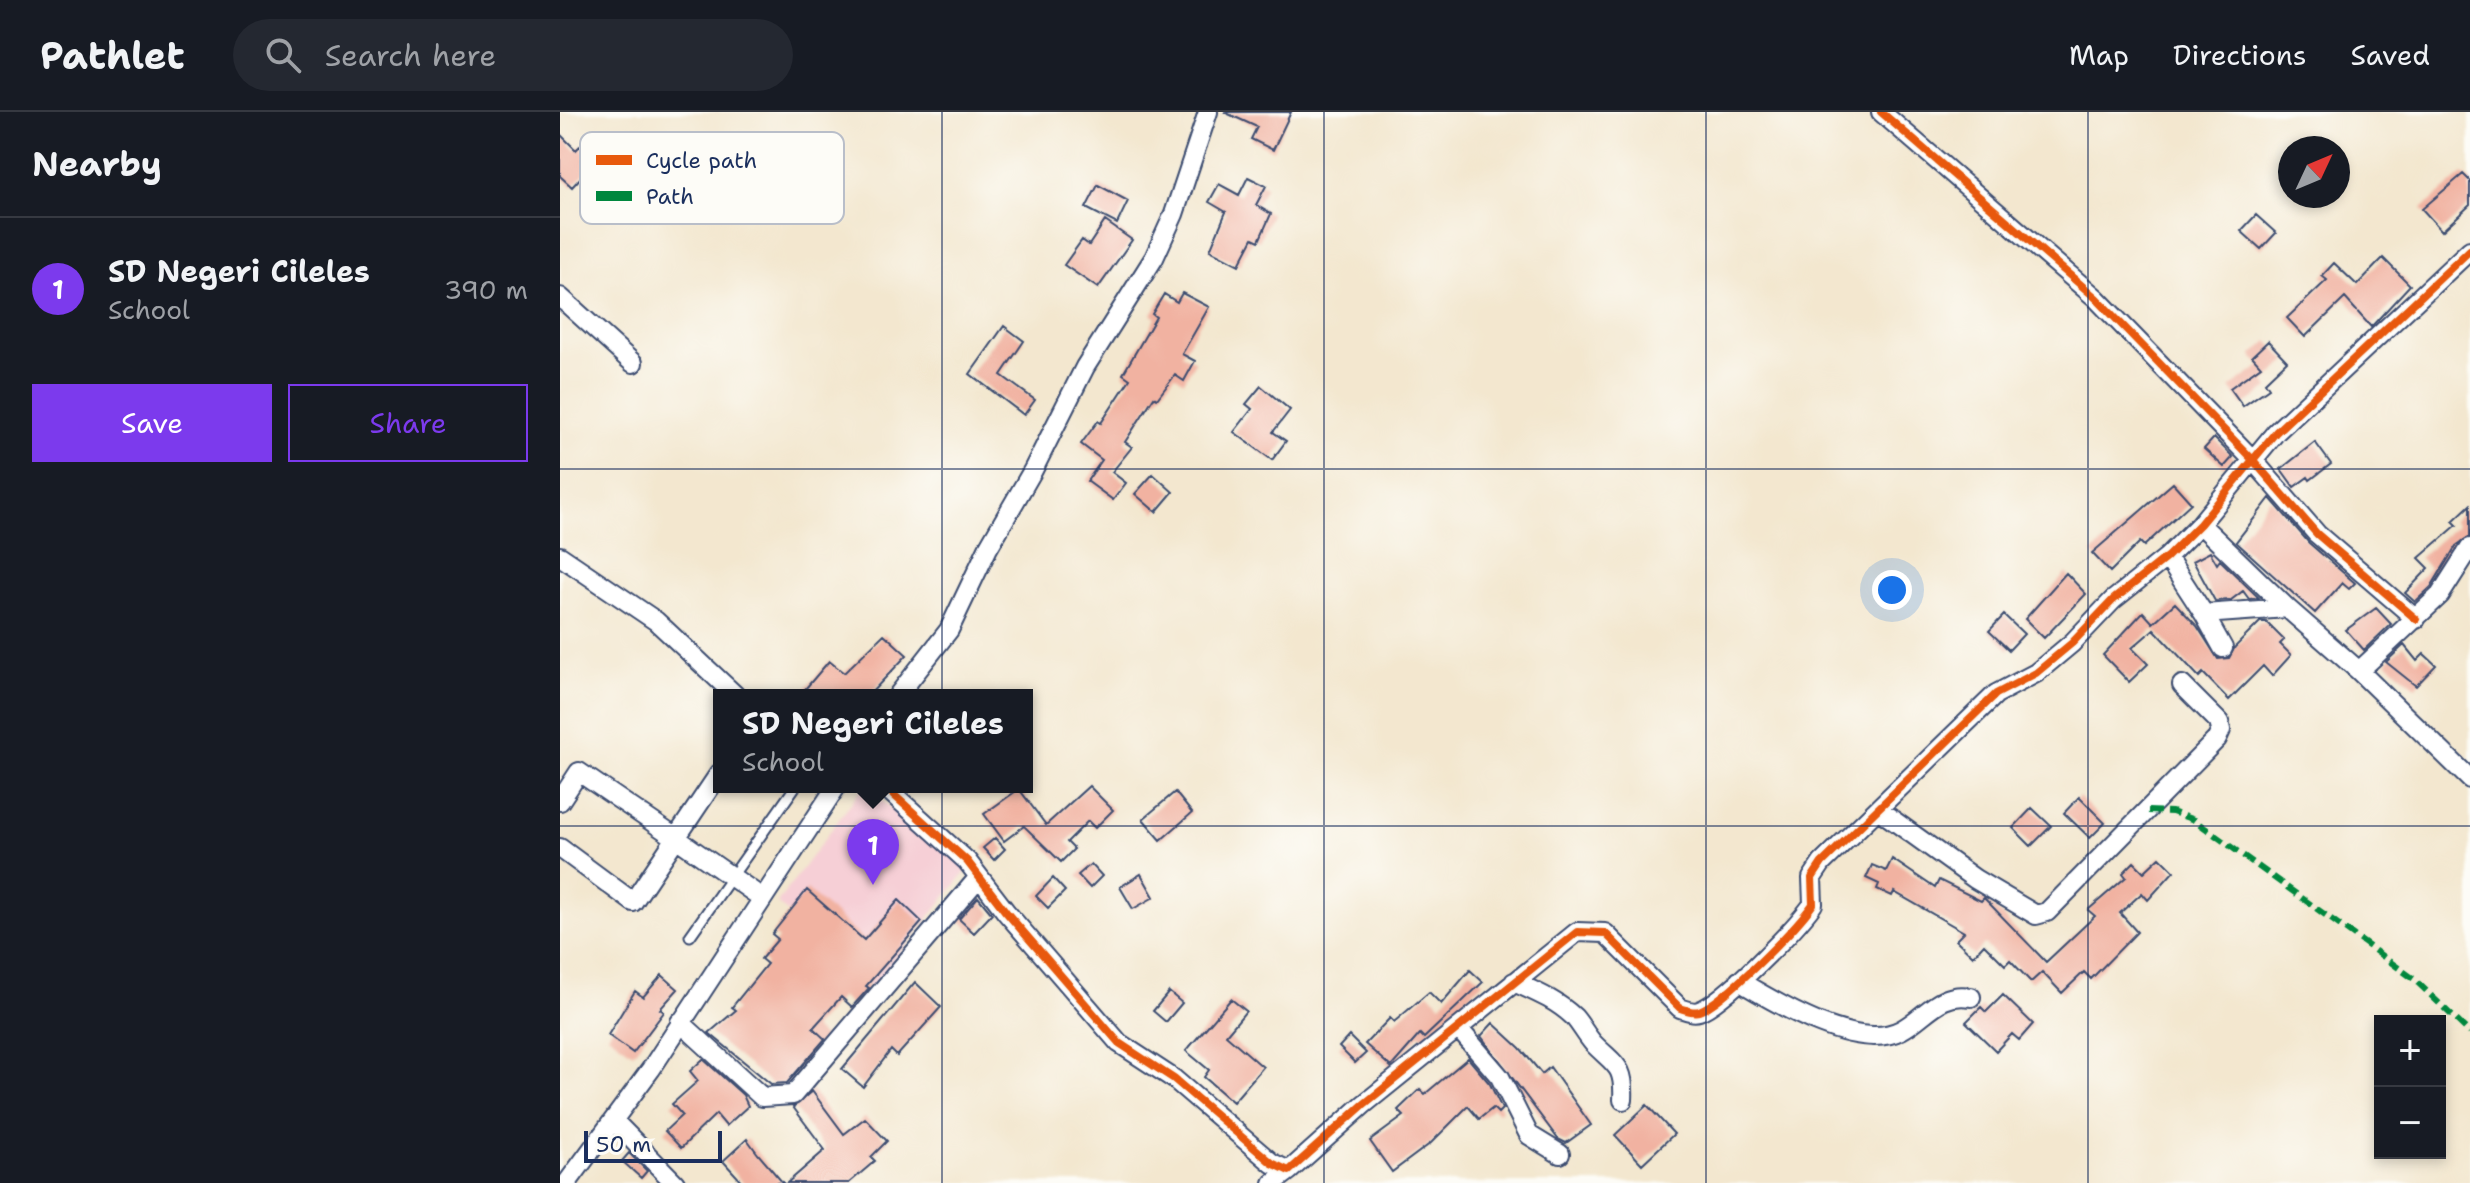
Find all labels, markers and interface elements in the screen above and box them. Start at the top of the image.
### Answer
search box [233,19,793,91]
text: Pathlet [40,30,185,81]
icon: search [261,33,305,77]
text: Search here [325,35,496,76]
text: Map [2069,36,2129,74]
text: Directions [2173,36,2307,74]
text: Saved [2351,36,2430,74]
legend [580,132,844,224]
north arrow [2278,136,2350,208]
text: Nearby [32,141,162,187]
text: Cycle path [646,146,757,175]
text: Path [646,182,694,211]
text: SD Negeri Cileles [108,251,370,292]
text: 1 [52,272,64,307]
text: 390 m [444,272,528,307]
text: School [108,292,190,327]
button: Save [32,384,272,462]
button: Share [288,384,528,462]
your location [1872,570,1912,610]
popup [713,689,1033,793]
text: SD Negeri Cileles [742,703,1004,744]
text: School [742,744,824,779]
pin: 1 [847,819,899,885]
map controls [2374,1015,2446,1159]
button: + [2374,1015,2446,1087]
button: − [2374,1087,2446,1159]
scale bar [584,1127,722,1163]
text: 50 m [596,1130,651,1159]

